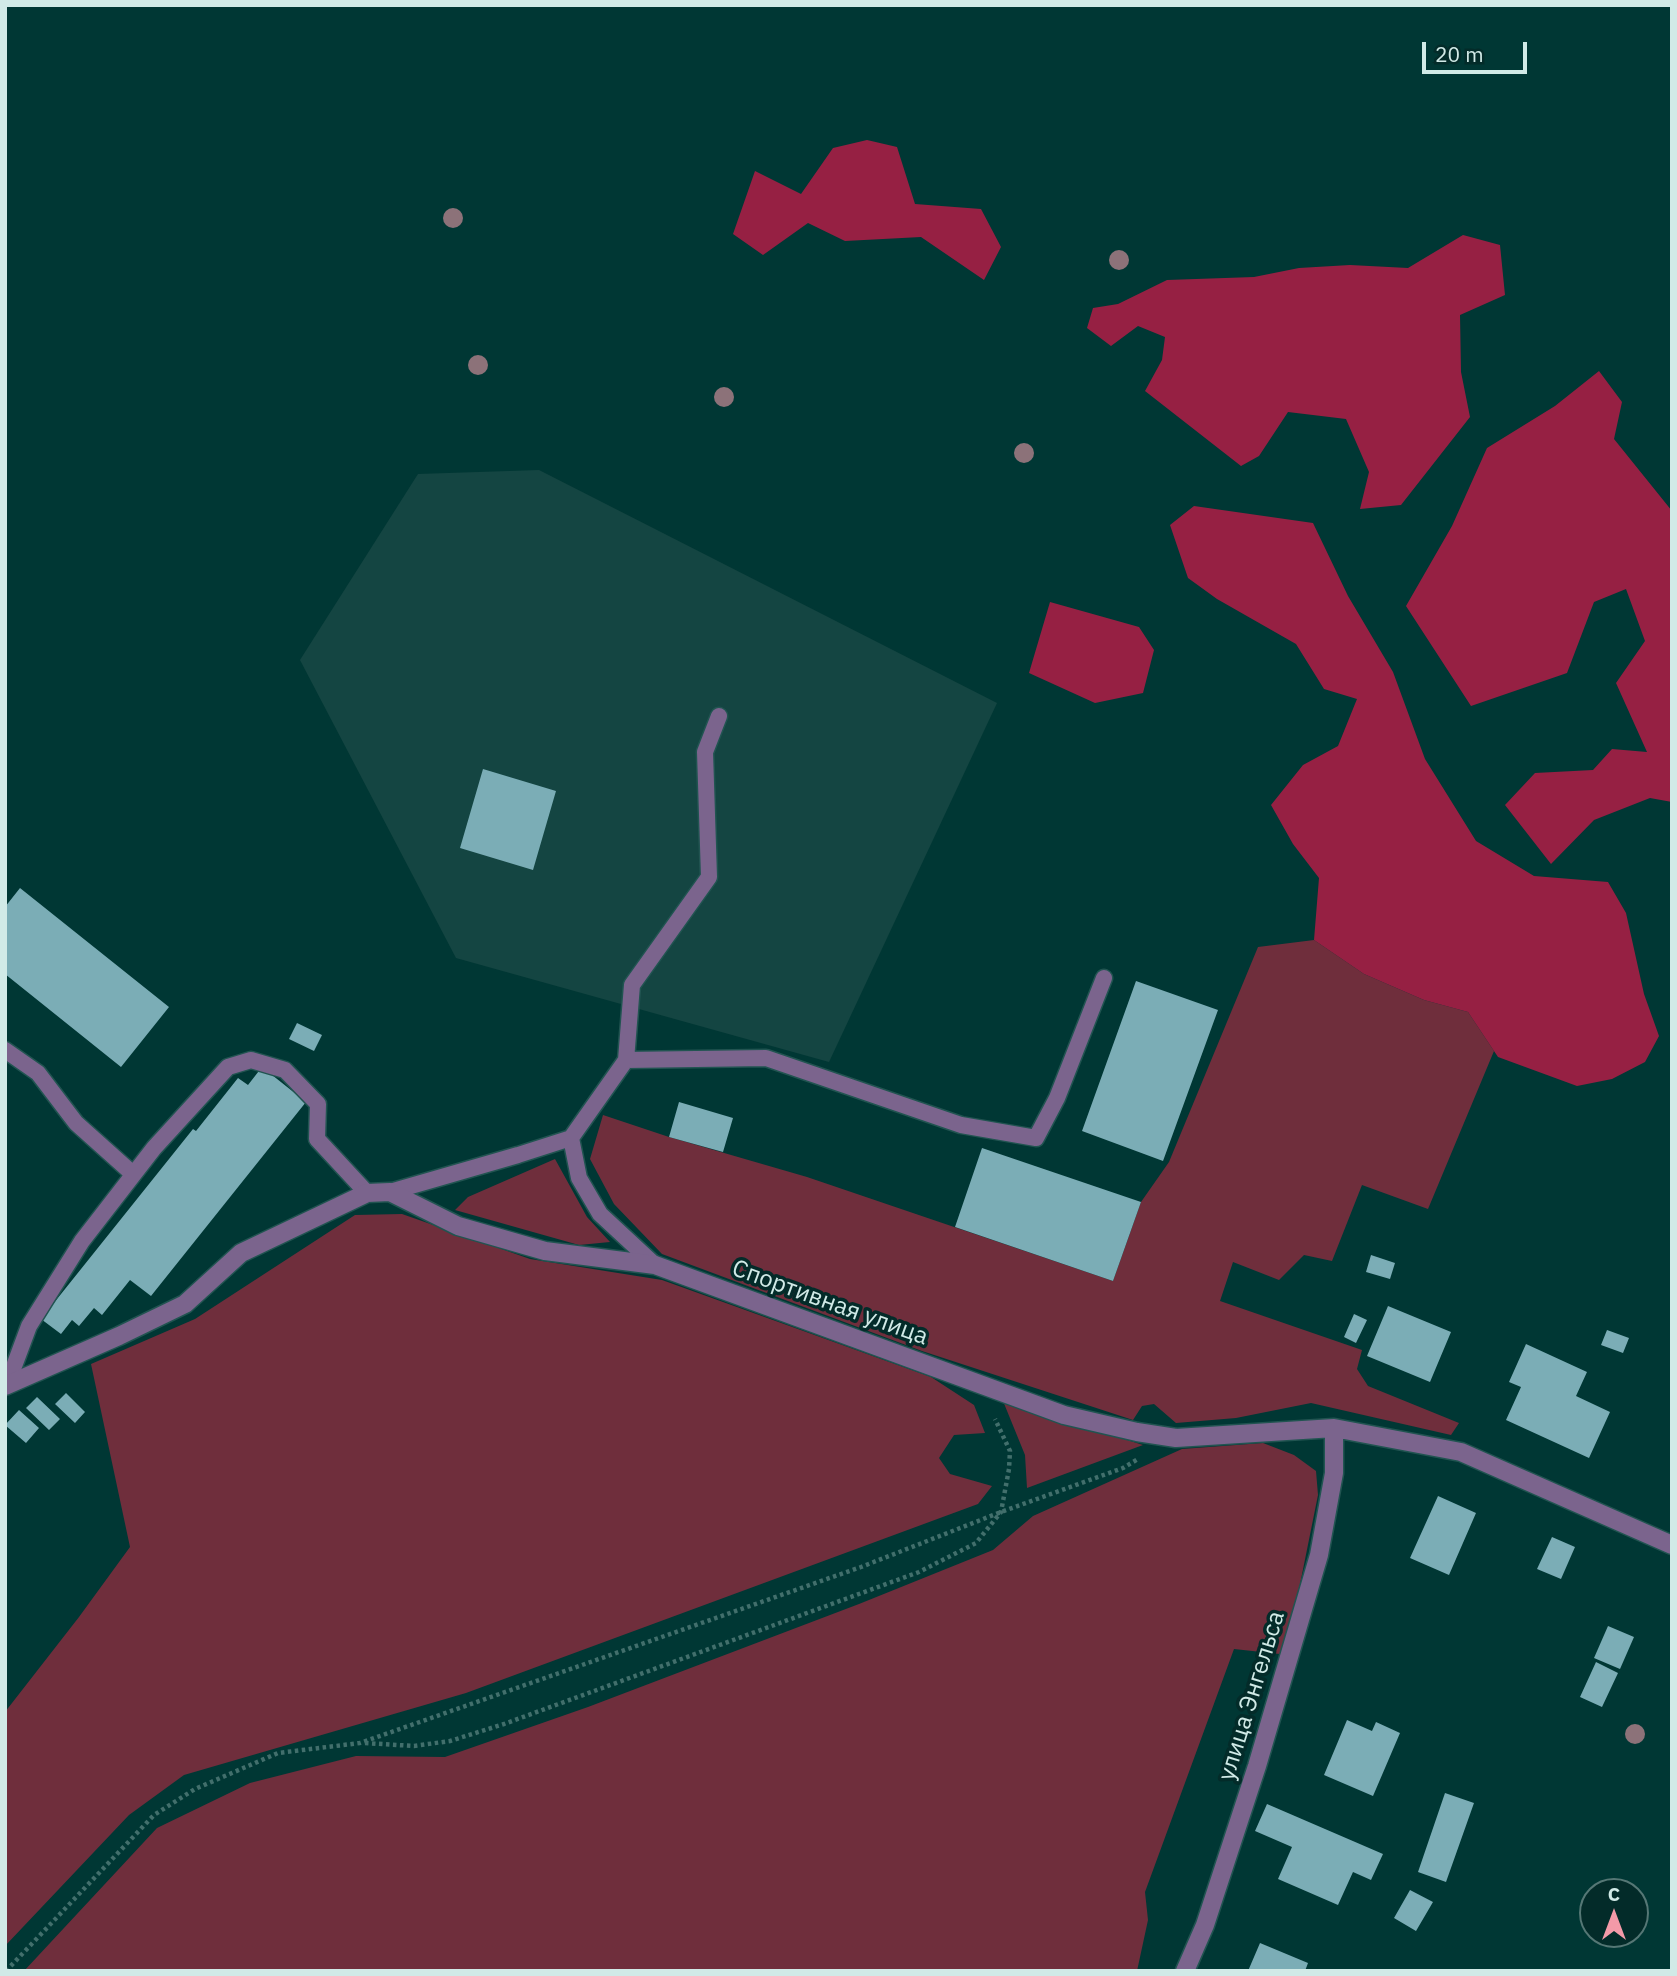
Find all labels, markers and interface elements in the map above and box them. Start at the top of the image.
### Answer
scale bar [1425,28,1530,72]
text: 20 m [1435,40,1484,68]
street label: Спортивная улица [728,1254,932,1352]
street label: улица Энгельса [1213,1608,1291,1784]
north arrow [1579,1878,1649,1948]
text: С [1608,1882,1620,1906]

